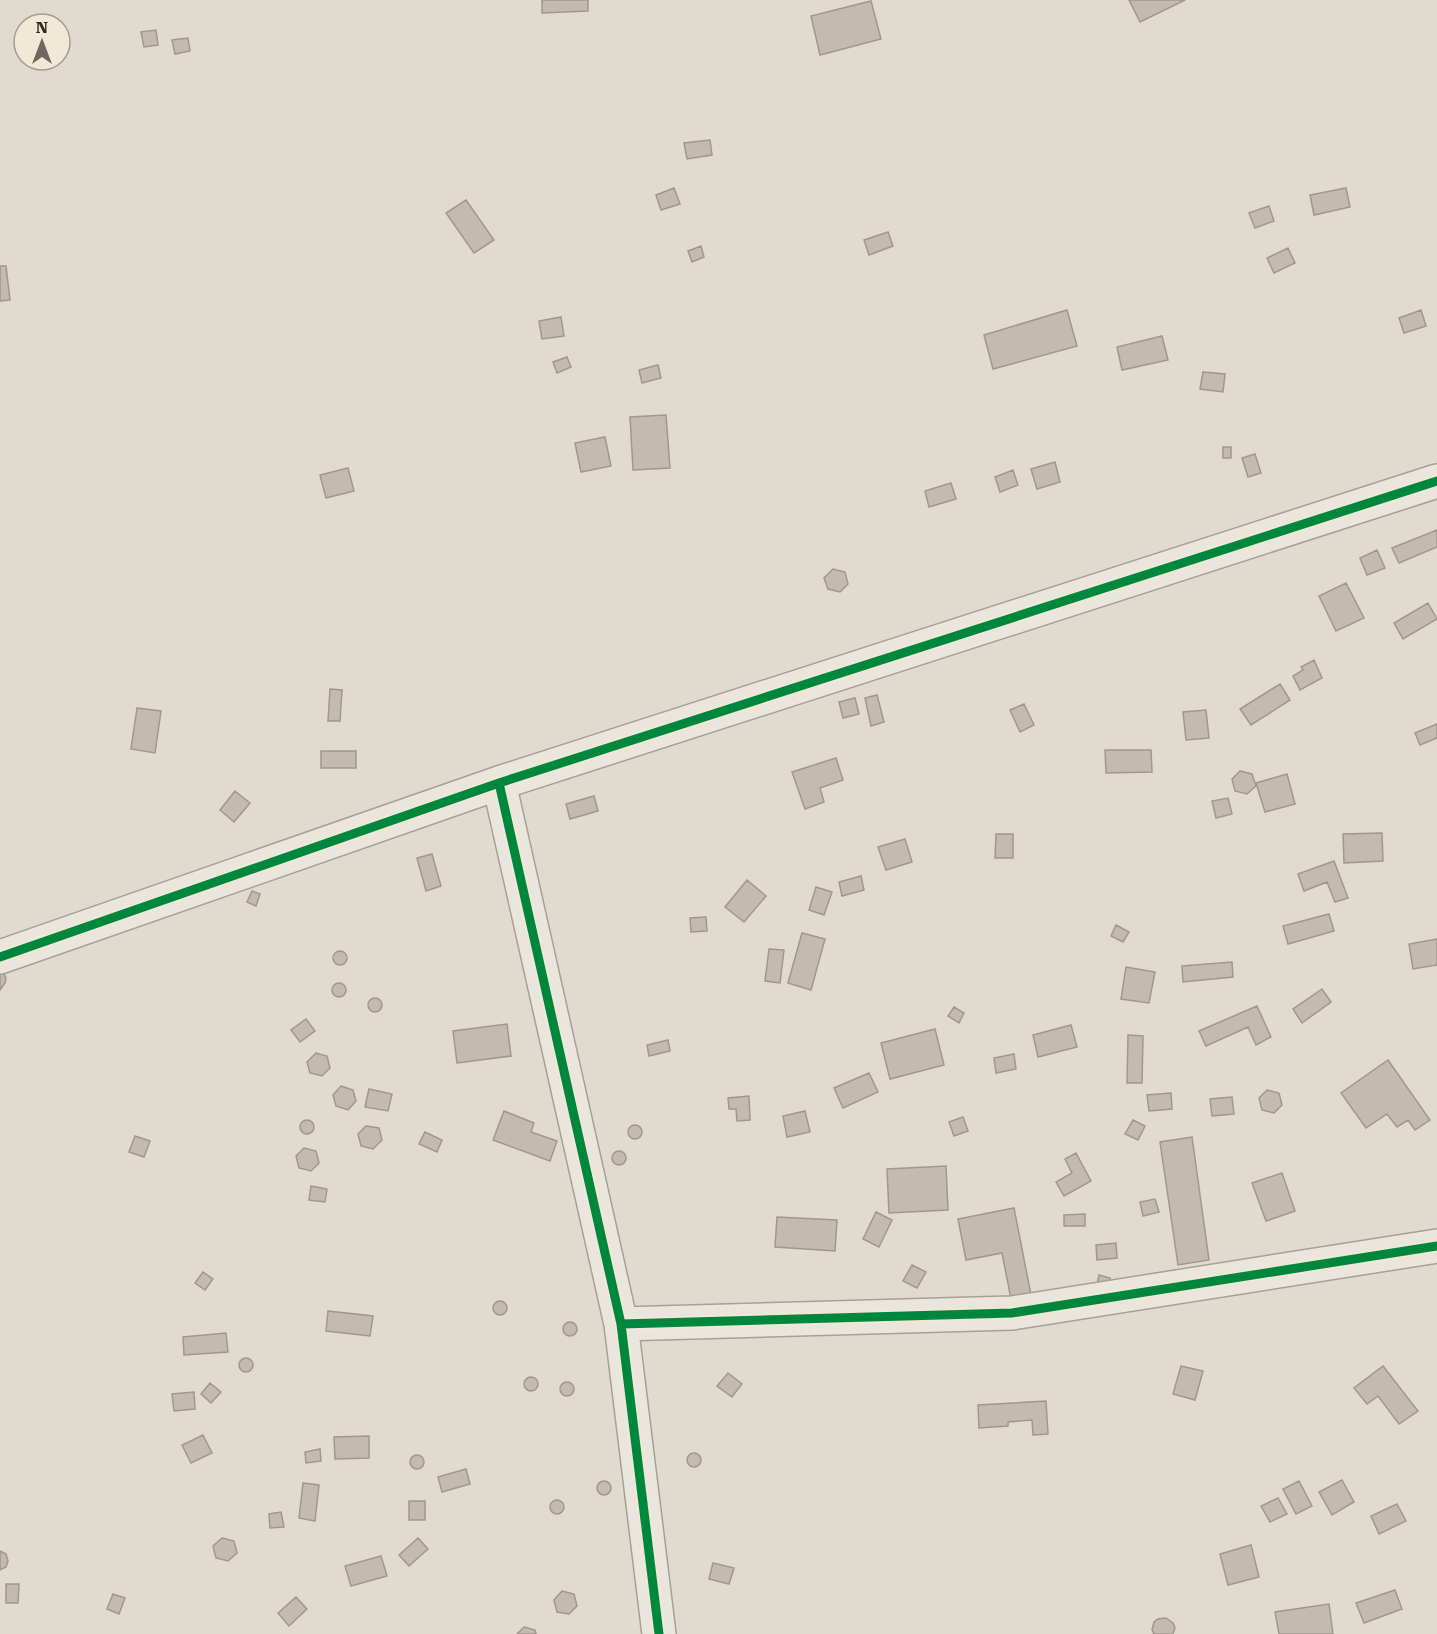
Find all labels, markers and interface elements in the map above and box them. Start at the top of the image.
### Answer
north arrow [12,12,72,72]
text: N [36,18,48,37]

